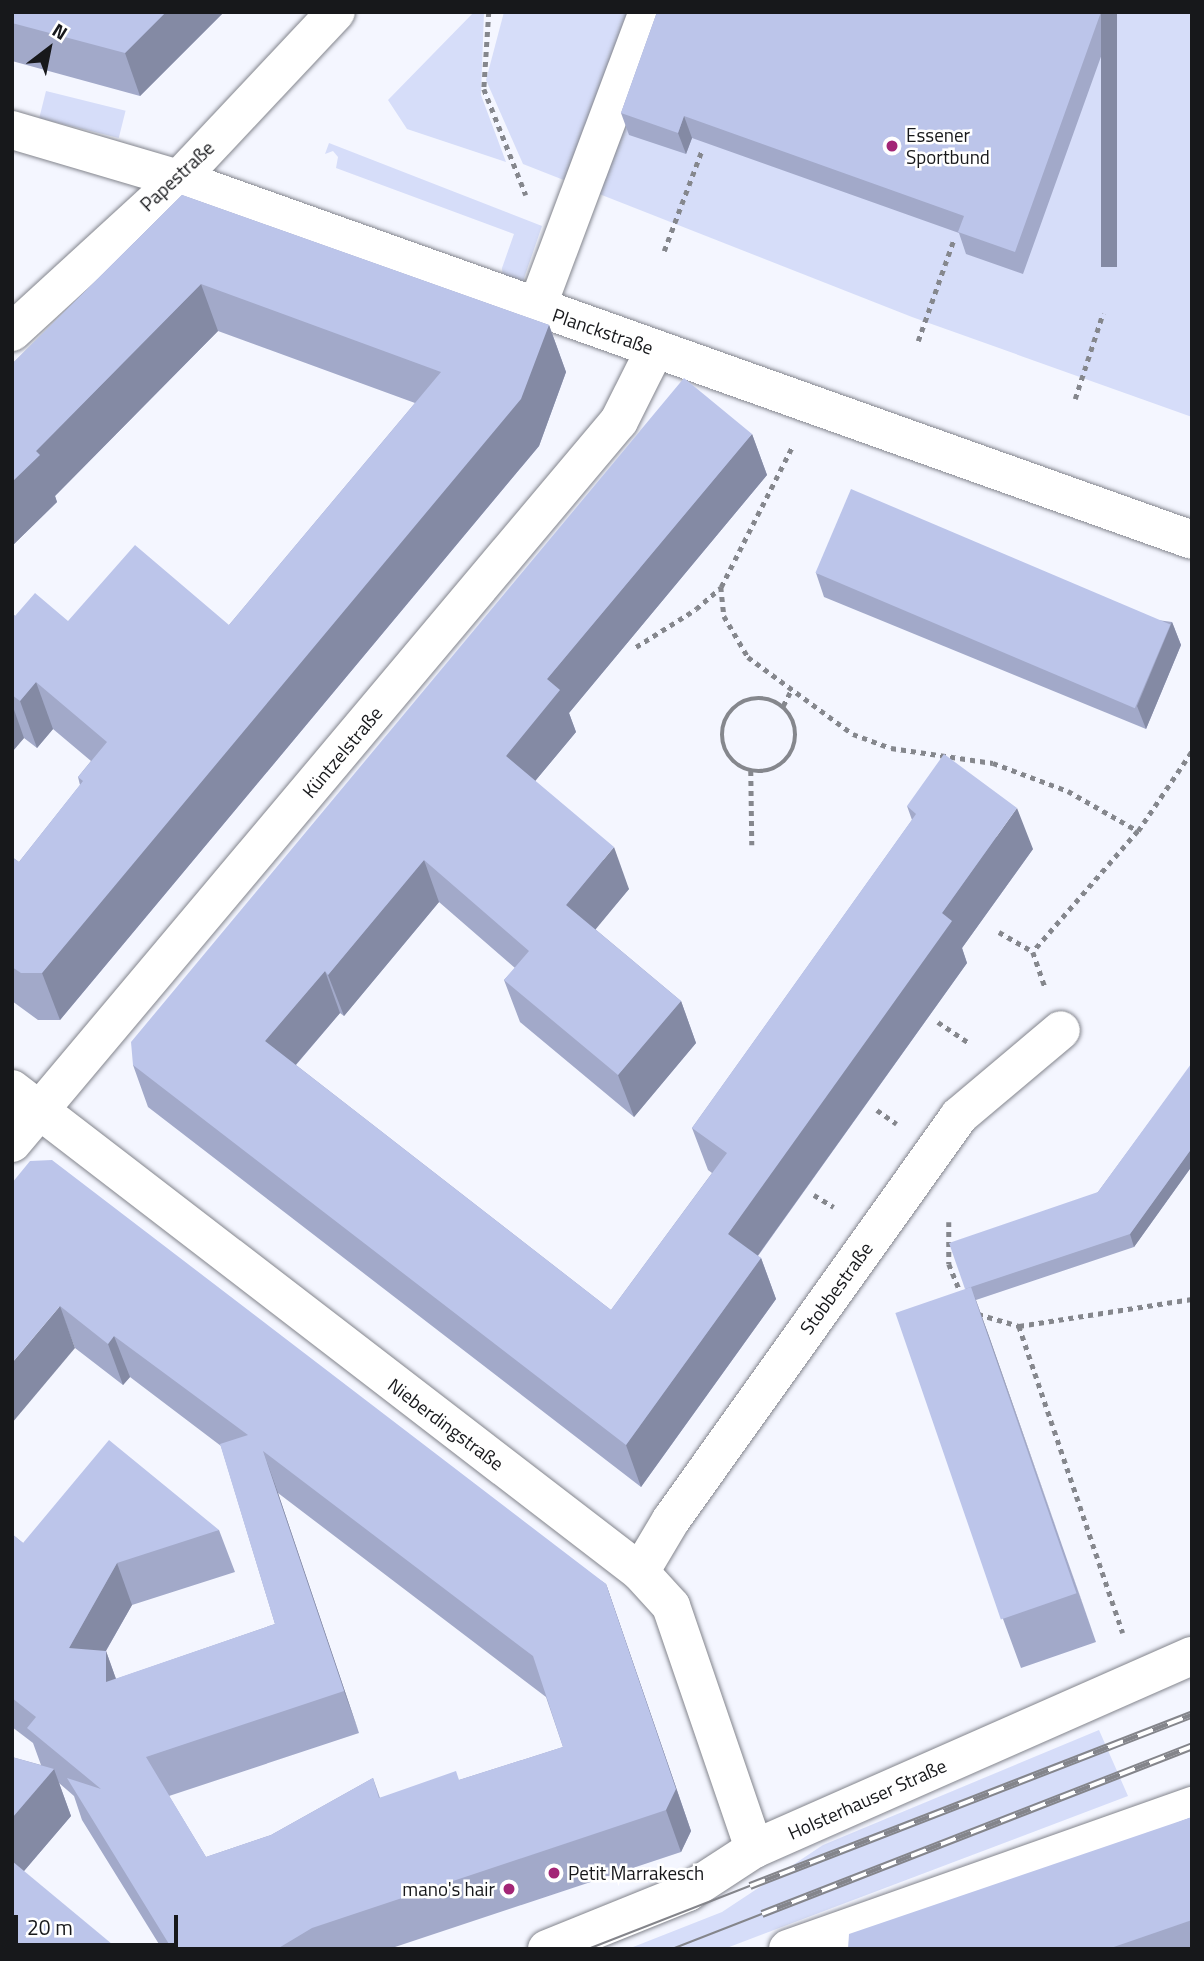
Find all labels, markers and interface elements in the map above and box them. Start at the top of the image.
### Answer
north arrow [14,14,84,84]
text: N [47,15,74,47]
place label: Essener Sportbund [906,124,990,168]
street label: Papestraße [135,136,219,216]
marker: Essener Sportbund [884,138,900,154]
street label: Planckstraße [550,303,656,359]
street label: Küntzelstraße [297,702,387,802]
street label: Stobbestraße [795,1237,877,1339]
street label: Nieberdingstraße [384,1373,508,1475]
street label: Holsterhauser Straße [784,1754,950,1844]
place label: Petit Marrakesch [568,1862,704,1884]
marker: Petit Marrakesch [546,1865,562,1881]
place label: mano's hair [402,1878,495,1900]
marker: mano's hair [501,1881,517,1897]
scale bar [18,1902,182,1946]
text: 20 m [27,1911,73,1943]

